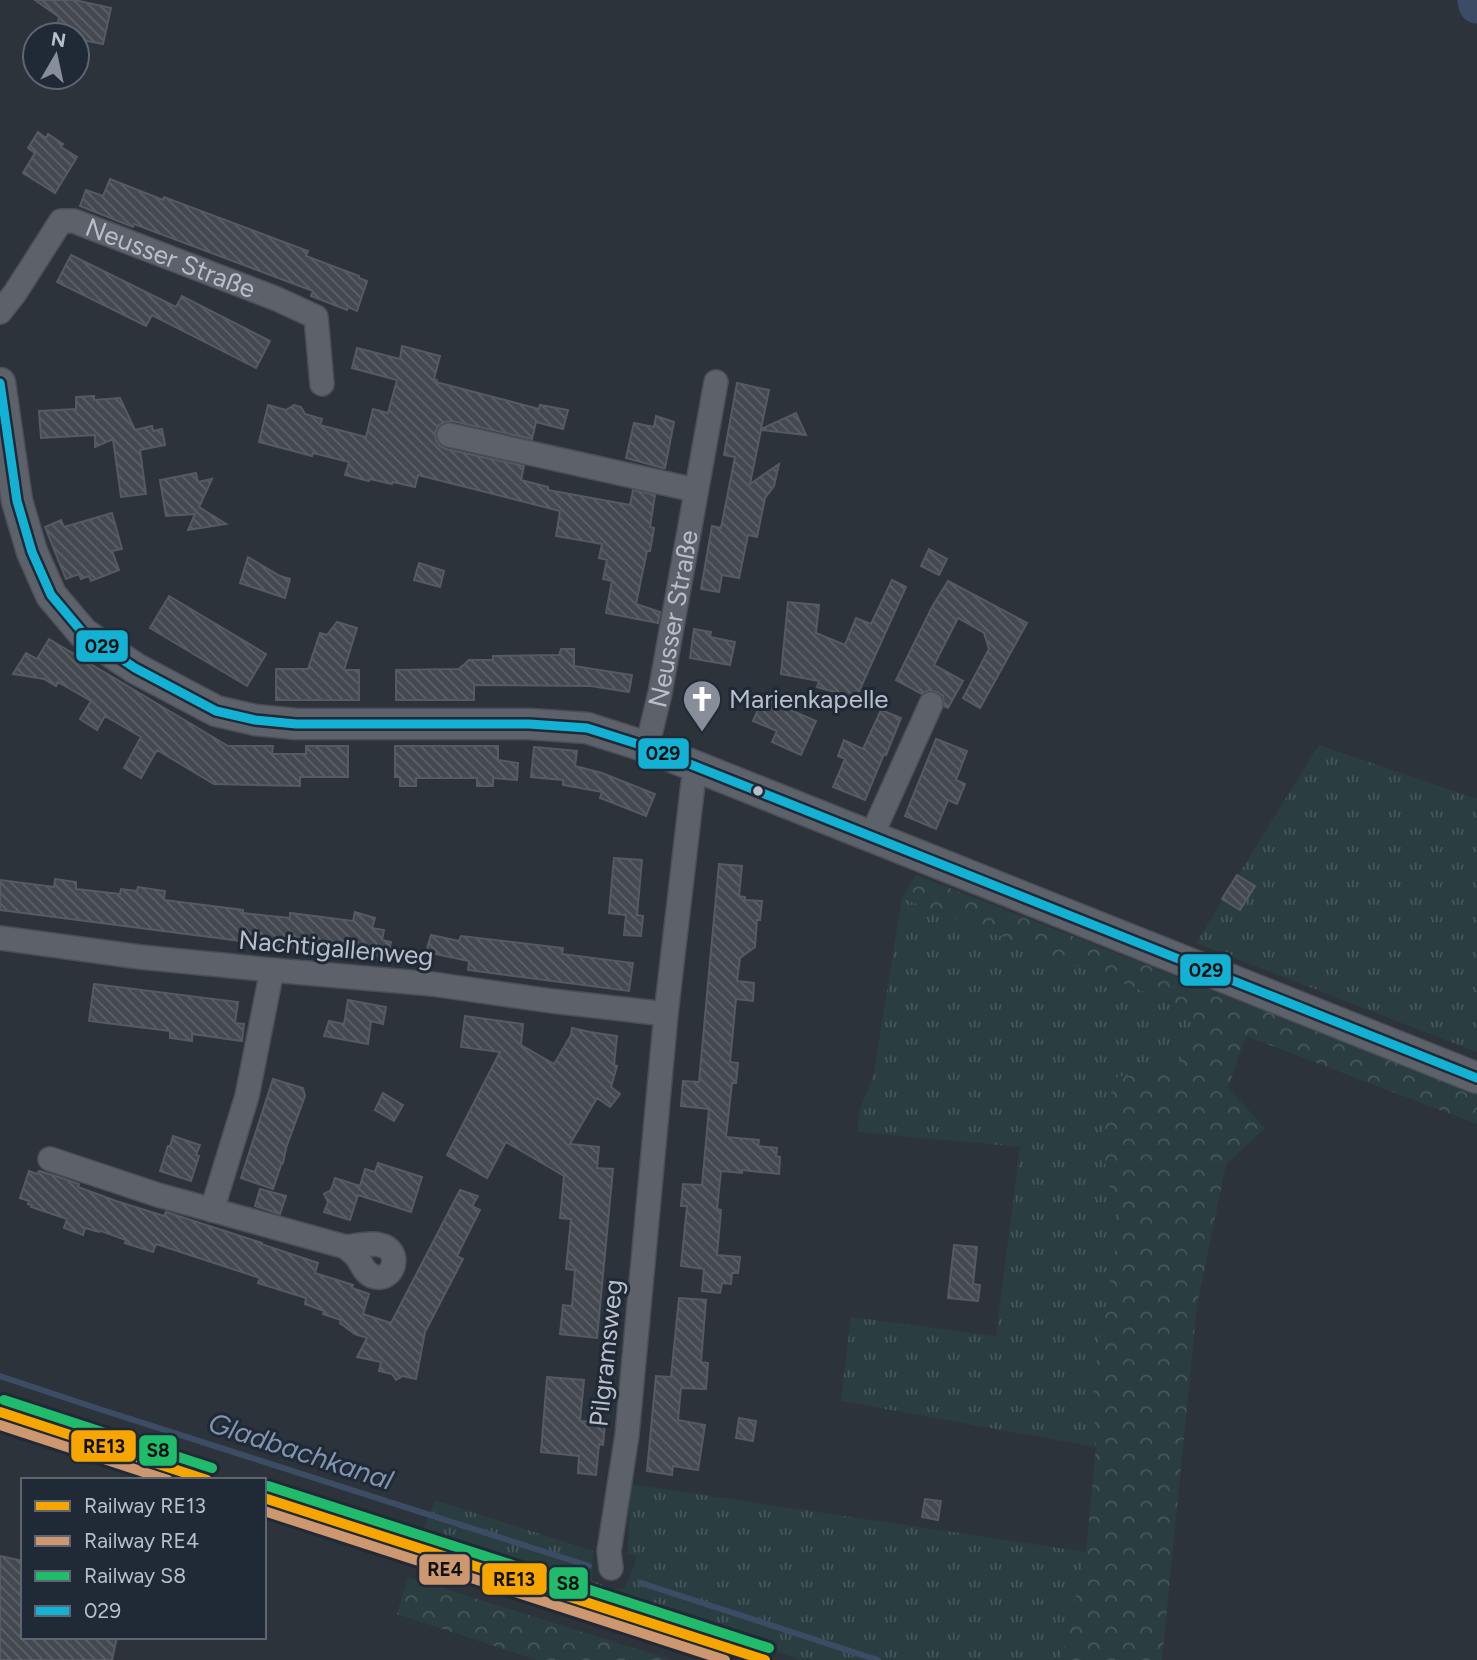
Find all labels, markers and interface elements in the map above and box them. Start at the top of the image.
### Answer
north arrow [21,21,91,91]
text: N [50,27,68,52]
street label: Neusser Straße [81,211,260,305]
street label: Neusser Straße [641,528,705,711]
line badge: 029 [75,629,129,663]
text: 029 [85,635,119,658]
church icon: Marienkapelle [681,678,723,733]
place label: Marienkapelle [729,683,889,715]
line badge: 029 [637,737,690,770]
text: 029 [646,742,680,765]
unlabelled marker [751,784,765,798]
street label: Nachtigallenweg [237,924,435,972]
line badge: 029 [1179,953,1232,987]
text: 029 [1189,959,1223,982]
street label: Pilgramsweg [582,1278,630,1428]
water label: Gladbachkanal [204,1405,398,1497]
line badge: RE13 [70,1429,137,1463]
line badge: S8 [138,1434,178,1467]
text: RE13 [83,1435,125,1458]
text: S8 [146,1439,170,1462]
legend [21,1478,266,1639]
text: Railway RE13 [84,1493,206,1518]
text: Railway RE4 [84,1528,199,1553]
line badge: RE4 [418,1553,471,1586]
text: RE4 [427,1558,463,1581]
line badge: RE13 [481,1562,548,1596]
text: Railway S8 [84,1563,186,1588]
line badge: S8 [548,1566,589,1600]
text: RE13 [493,1568,535,1591]
text: S8 [556,1572,580,1595]
text: 029 [84,1598,121,1623]

